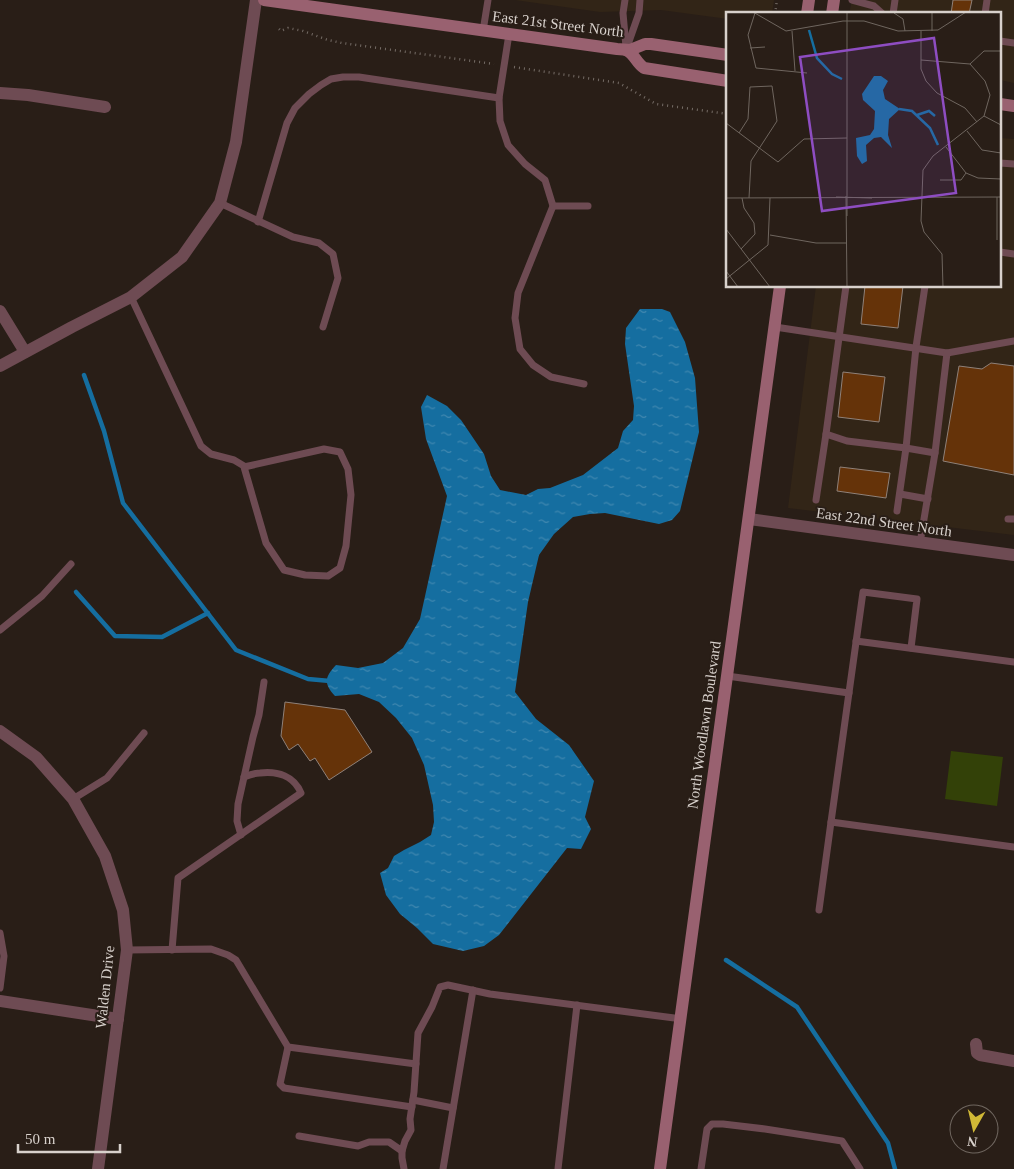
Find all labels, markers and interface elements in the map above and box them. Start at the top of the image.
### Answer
street label: East 21st Street North [491,8,625,40]
inset map [726,12,1002,288]
street label: East 22nd Street North [815,505,953,540]
street label: North Woodlawn Boulevard [684,640,724,810]
street label: Walden Drive [93,944,117,1029]
north arrow [949,1104,999,1154]
scale bar [18,1122,120,1154]
text: 50 m [25,1131,56,1147]
text: N [966,1133,978,1150]

